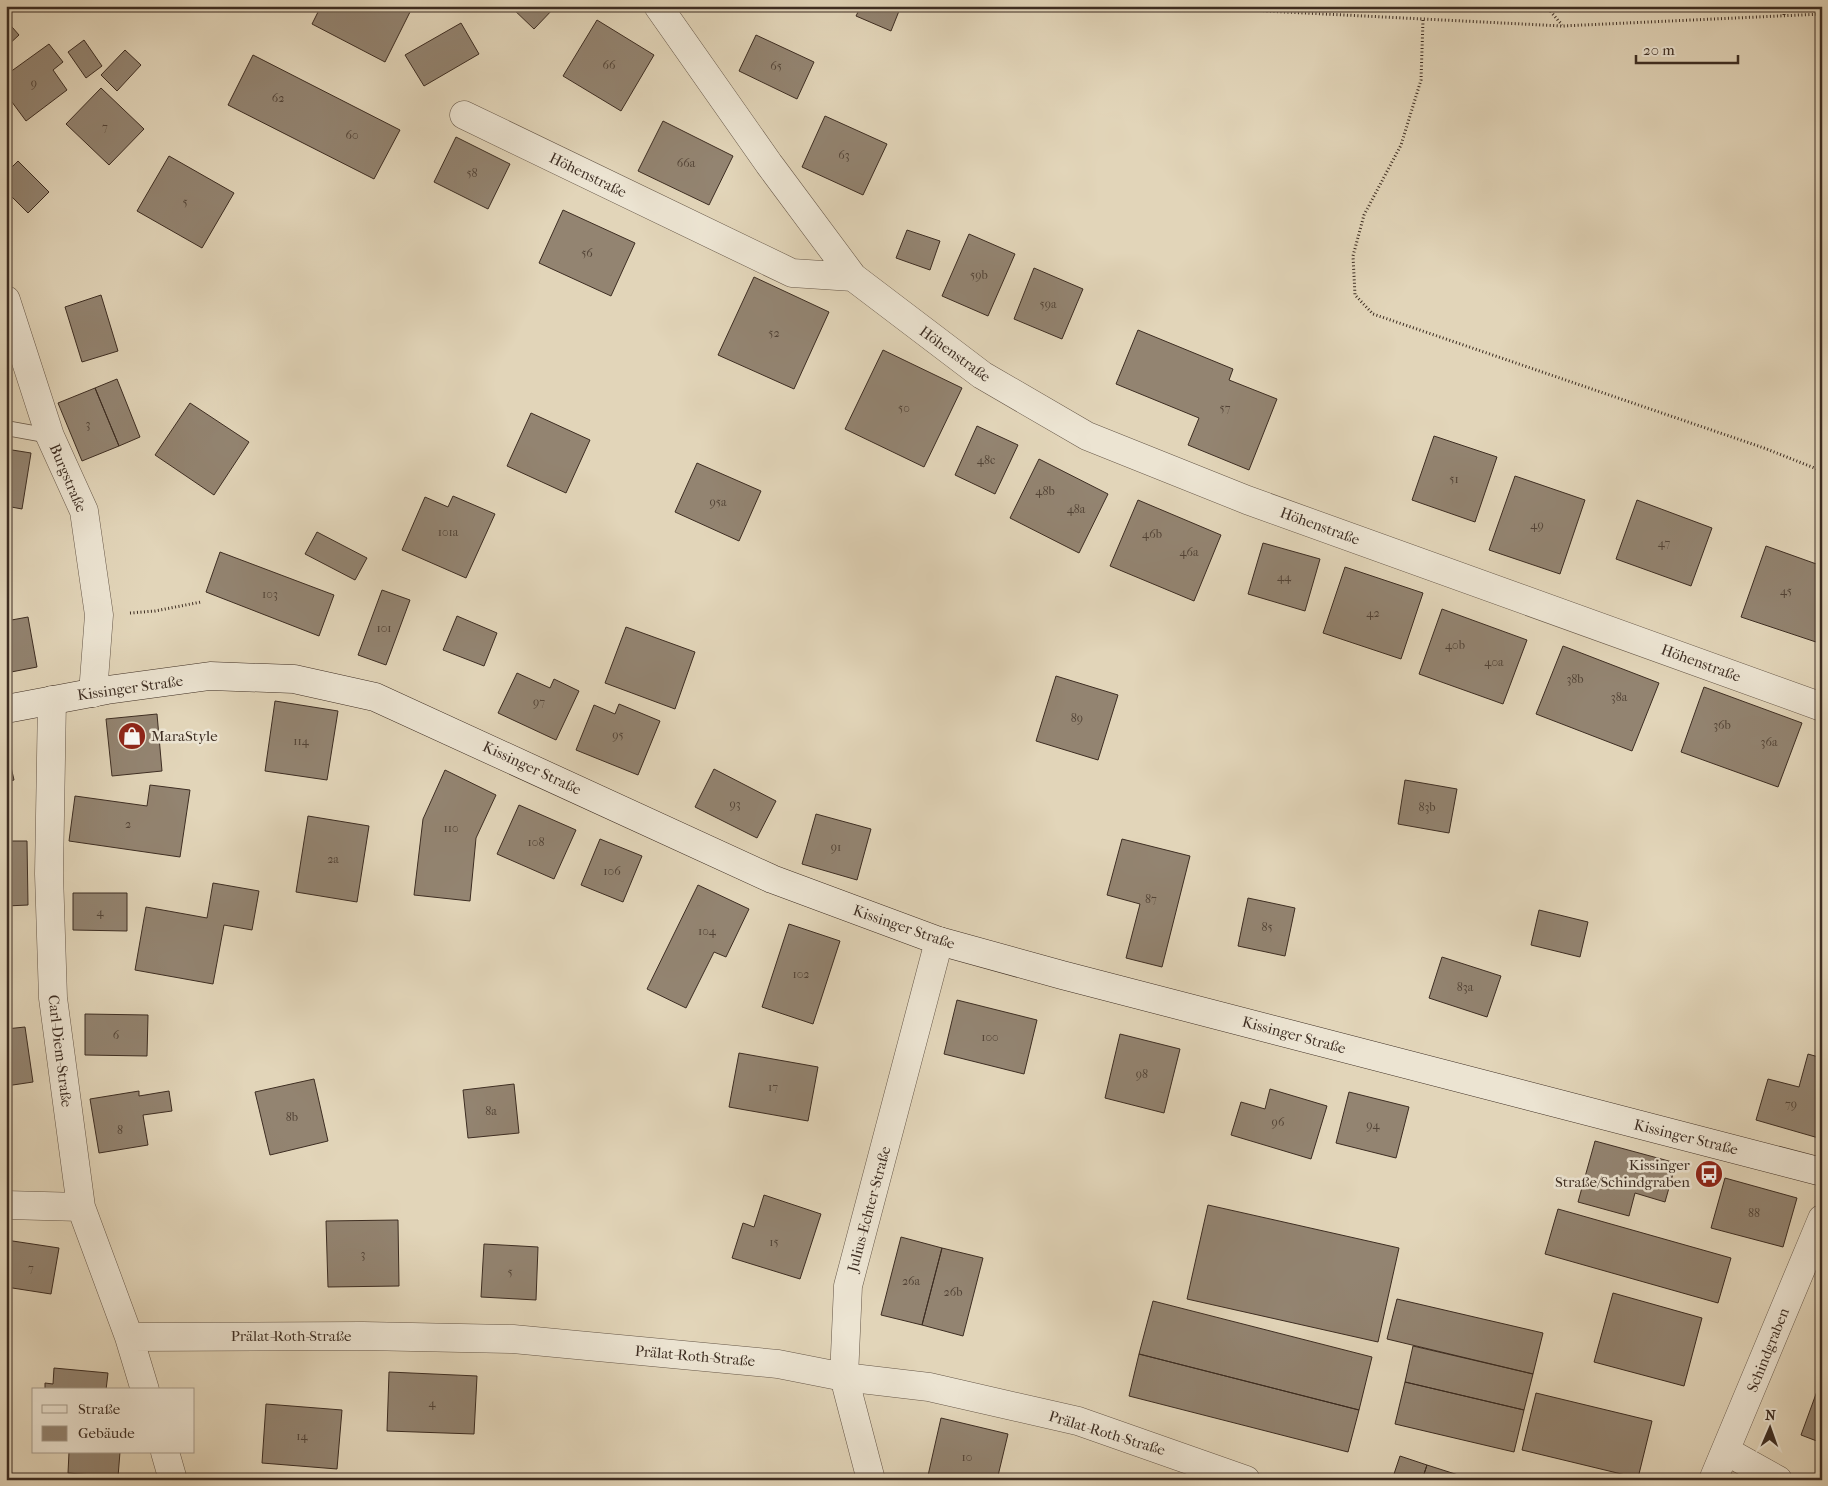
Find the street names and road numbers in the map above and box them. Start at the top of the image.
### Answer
street label: Höhenstraße [547,149,630,202]
street label: Höhenstraße [916,322,995,386]
street label: Burgstraße [46,441,91,515]
street label: Höhenstraße [1278,503,1363,549]
street label: Höhenstraße [1659,640,1744,686]
street label: Kissinger Straße [76,672,185,704]
street label: Kissinger Straße [480,737,585,799]
street label: Kissinger Straße [851,901,958,953]
street label: Carl-Diem-Straße [44,994,76,1109]
street label: Kissinger Straße [1240,1013,1348,1058]
street label: Kissinger Straße [1632,1115,1740,1159]
street label: Julius-Echter-Straße [843,1144,895,1275]
street label: Schindgraben [1743,1305,1793,1395]
street label: Prälat-Roth-Straße [231,1327,352,1345]
street label: Prälat-Roth-Straße [634,1342,756,1370]
street label: Prälat-Roth-Straße [1047,1407,1168,1459]

